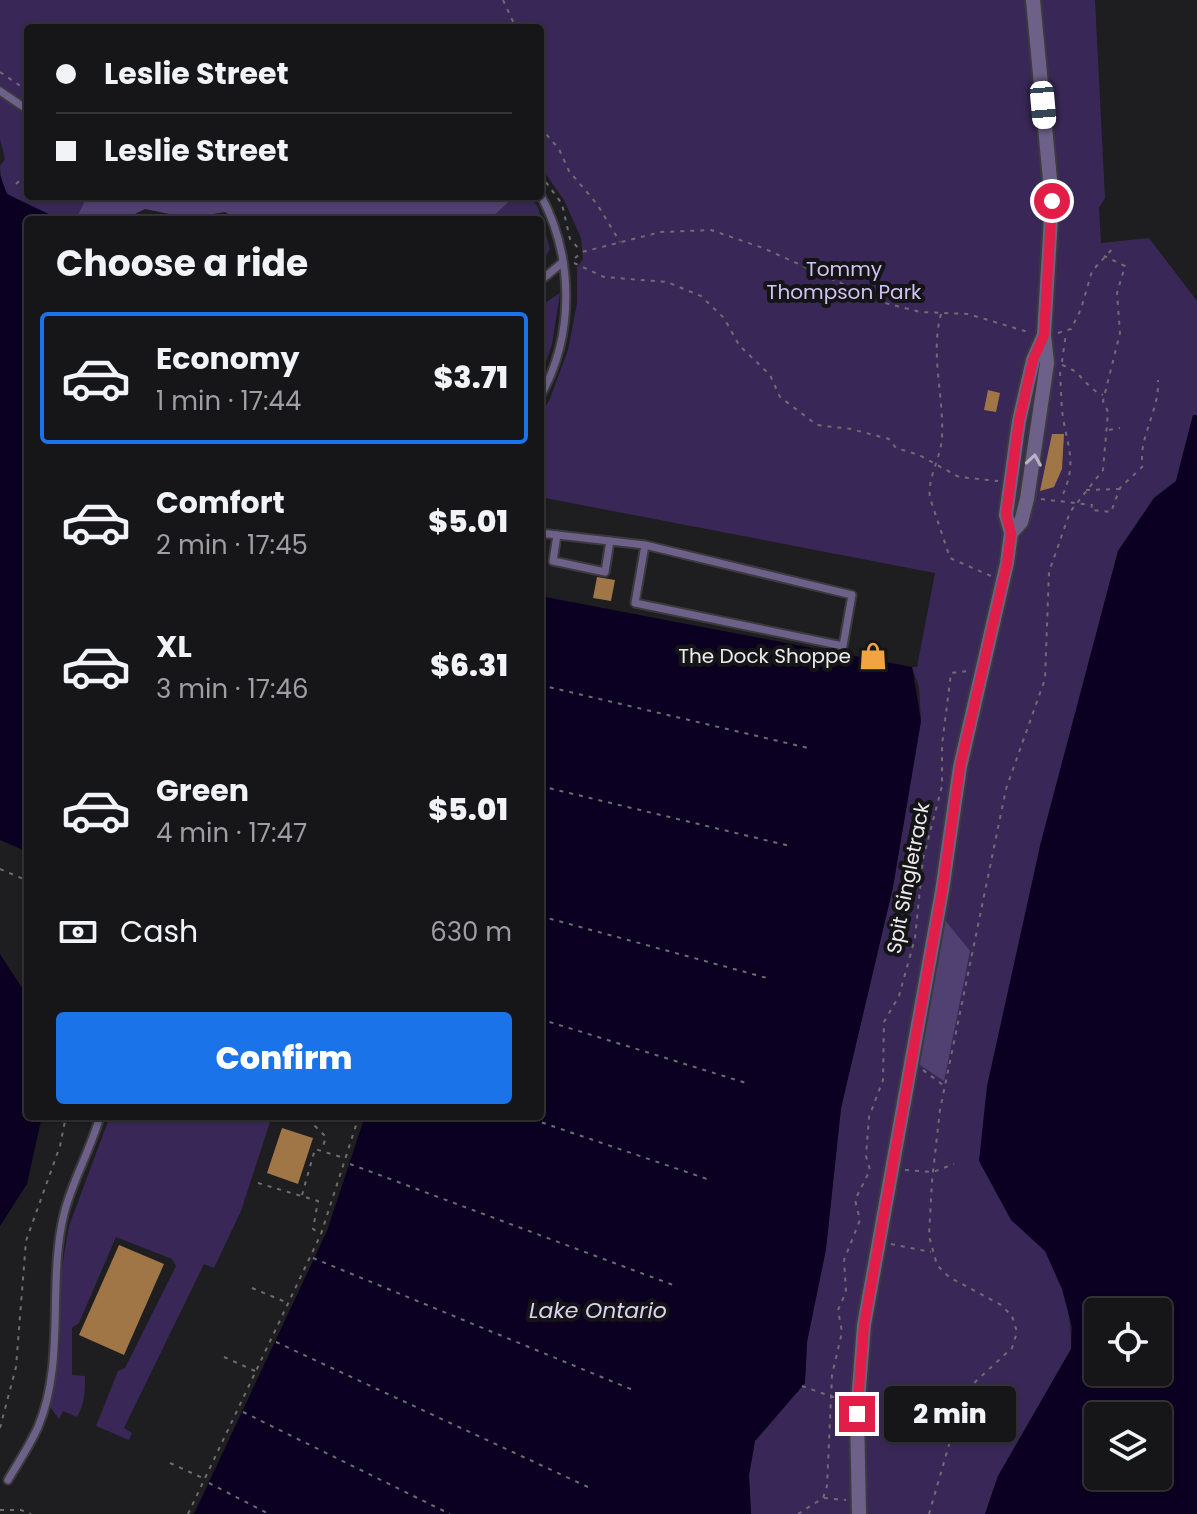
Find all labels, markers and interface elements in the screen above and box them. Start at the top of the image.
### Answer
text: Leslie Street [104,52,289,95]
car [1029,80,1057,130]
text: Leslie Street [104,129,289,172]
route start [1034,183,1070,219]
text: Choose a ride [56,238,308,289]
park label: Tommy Thompson Park [767,255,922,306]
text: Economy [156,337,300,380]
icon: car [60,342,132,414]
text: $3.71 [434,356,508,399]
text: 1 min · 17:44 [156,383,301,419]
one-way arrow [1025,453,1042,467]
text: Comfort [156,481,285,524]
icon: car [60,486,132,558]
text: $5.01 [428,500,508,543]
text: 2 min · 17:45 [156,527,308,563]
text: XL [156,625,192,668]
icon: car [60,630,132,702]
shop icon: The Dock Shoppe [858,641,888,671]
place label: The Dock Shoppe [678,642,851,670]
text: $6.31 [430,644,508,687]
text: 3 min · 17:46 [156,671,308,707]
text: Green [156,769,249,812]
icon: car [60,774,132,846]
text: $5.01 [428,788,508,831]
street label: Spit Singletrack [880,799,937,956]
text: 4 min · 17:47 [156,815,307,851]
icon: cash [56,910,100,954]
text: Cash [120,910,198,953]
text: 630 m [430,914,512,950]
button: Confirm [56,1012,512,1104]
water label: Lake Ontario [529,1295,667,1326]
map controls [1084,1298,1172,1490]
button: locate [1084,1298,1172,1386]
callout: 2 min [885,1386,1017,1442]
route end [839,1396,875,1432]
text: 2 min [913,1396,987,1432]
button: layers [1084,1402,1172,1490]

